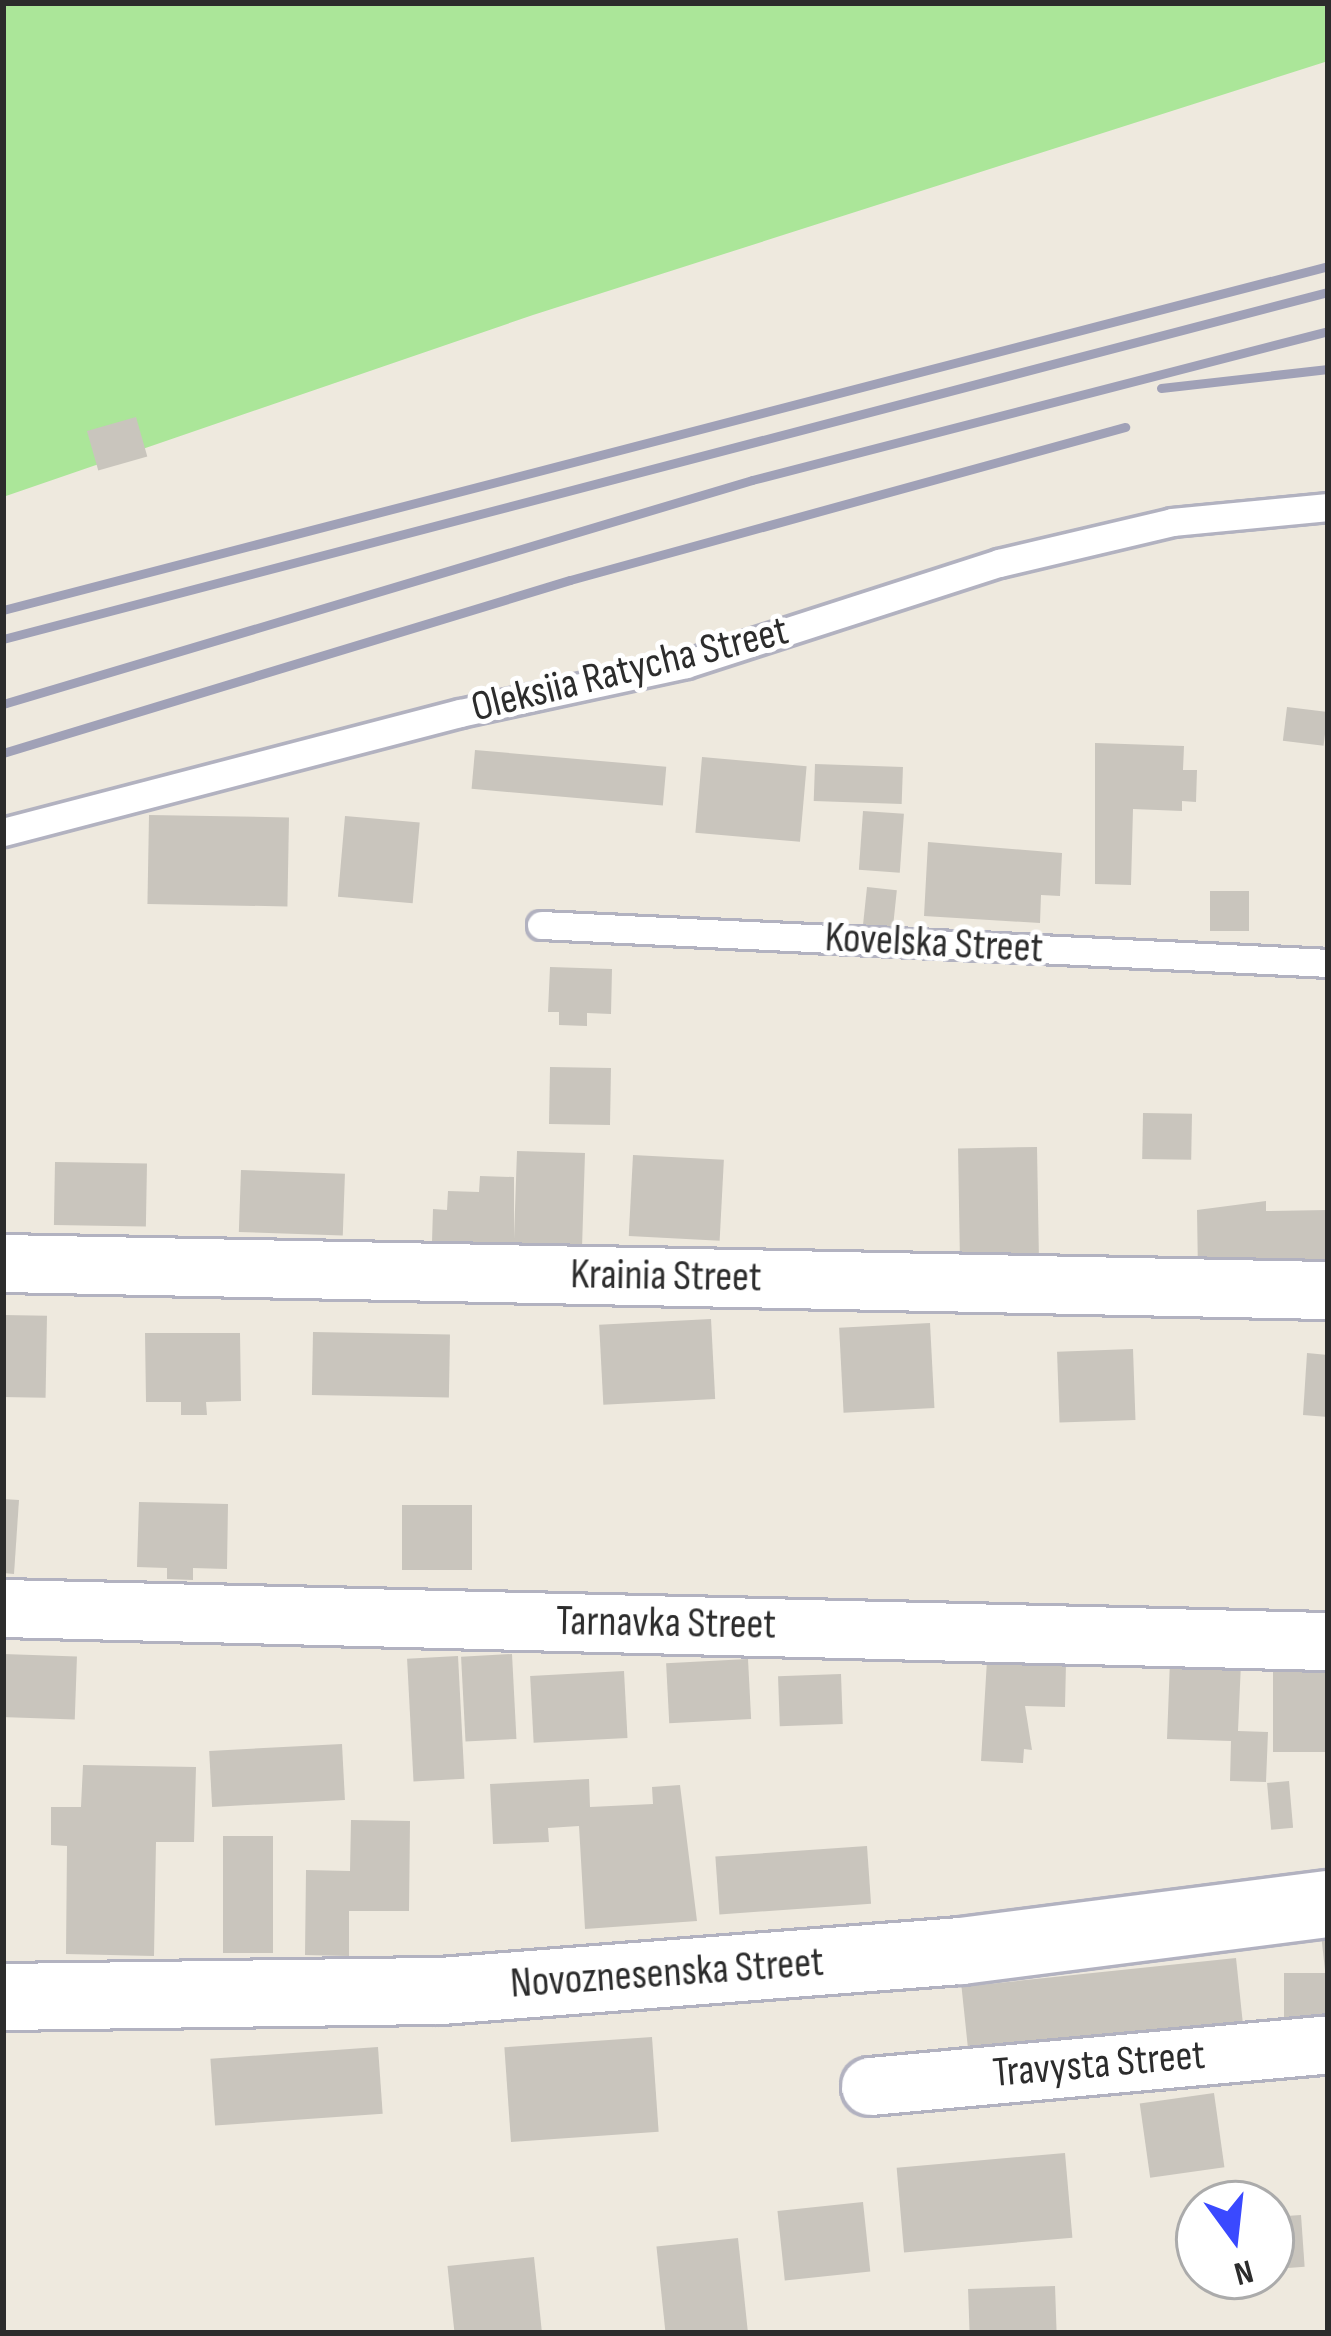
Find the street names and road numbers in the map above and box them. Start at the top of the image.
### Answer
street label: Oleksiia Ratycha Street [466,606,794,734]
street label: Kovelska Street [824,913,1044,975]
street label: Krainia Street [570,1250,762,1304]
street label: Tarnavka Street [556,1597,776,1651]
street label: Novoznesenska Street [509,1938,825,2010]
street label: Travysta Street [991,2031,1207,2099]

